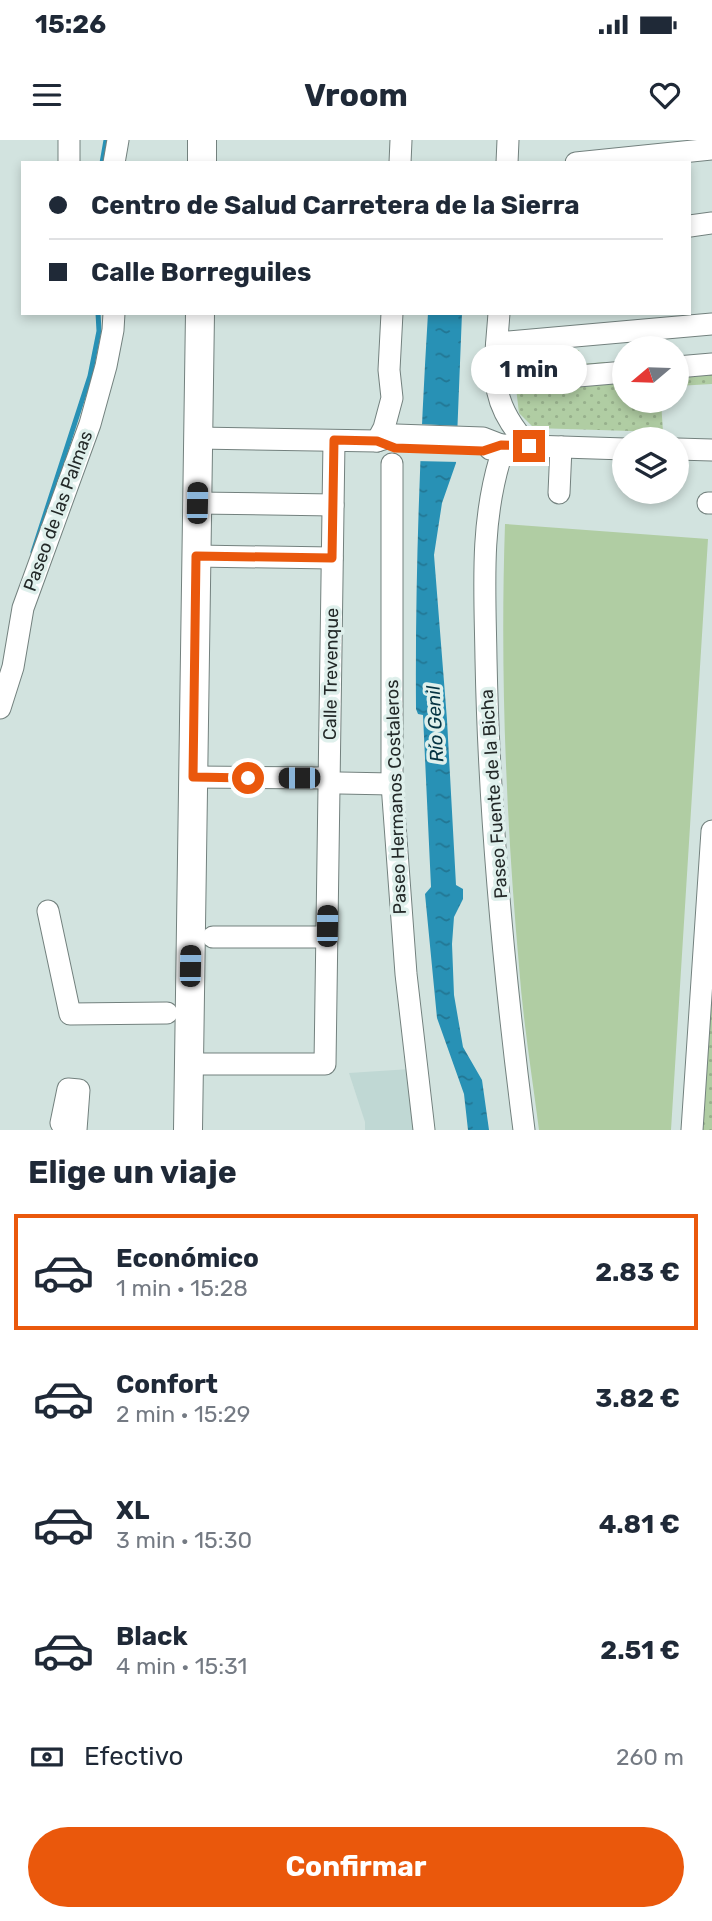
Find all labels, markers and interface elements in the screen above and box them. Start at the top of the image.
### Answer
text: 15:26 [35,9,106,40]
icon: menu [28,76,66,114]
text: Vroom [304,76,408,114]
icon: heart [646,76,684,114]
text: Centro de Salud Carretera de la Sierra [91,190,580,221]
text: Calle Borreguiles [91,257,311,288]
north arrow [612,336,690,413]
map controls [612,336,689,504]
callout: 1 min [471,344,587,394]
text: 1 min [500,355,558,383]
button: layers [612,427,689,504]
street label: Paseo de las Palmas [19,428,97,594]
route end [513,430,545,462]
car [187,482,208,524]
street label: Calle Trevenque [319,608,343,740]
street label: Paseo Hermanos Costaleros [381,679,411,915]
water label: Río Genil [421,685,448,763]
street label: Paseo Fuente de la Bicha [476,688,512,900]
route start [232,762,264,794]
car [279,768,321,789]
car [317,905,338,947]
car [180,945,201,987]
text: Elige un viaje [28,1153,237,1191]
icon: car [32,1241,95,1304]
text: Económico [116,1243,259,1274]
text: 2.83 € [595,1257,680,1288]
text: 1 min · 15:28 [116,1274,248,1302]
icon: car [32,1367,95,1430]
text: Confort [116,1369,218,1400]
text: 3.82 € [595,1383,680,1414]
text: 2 min · 15:29 [116,1400,250,1428]
icon: car [32,1493,95,1556]
text: XL [116,1495,149,1526]
text: 4.81 € [599,1509,680,1540]
text: 3 min · 15:30 [116,1526,252,1554]
icon: car [32,1619,95,1682]
text: Black [116,1621,188,1652]
text: 2.51 € [600,1635,680,1666]
text: 4 min · 15:31 [116,1652,247,1680]
icon: cash [28,1738,66,1776]
text: Efectivo [84,1741,183,1772]
text: 260 m [616,1743,684,1771]
button: Confirmar [28,1827,684,1907]

